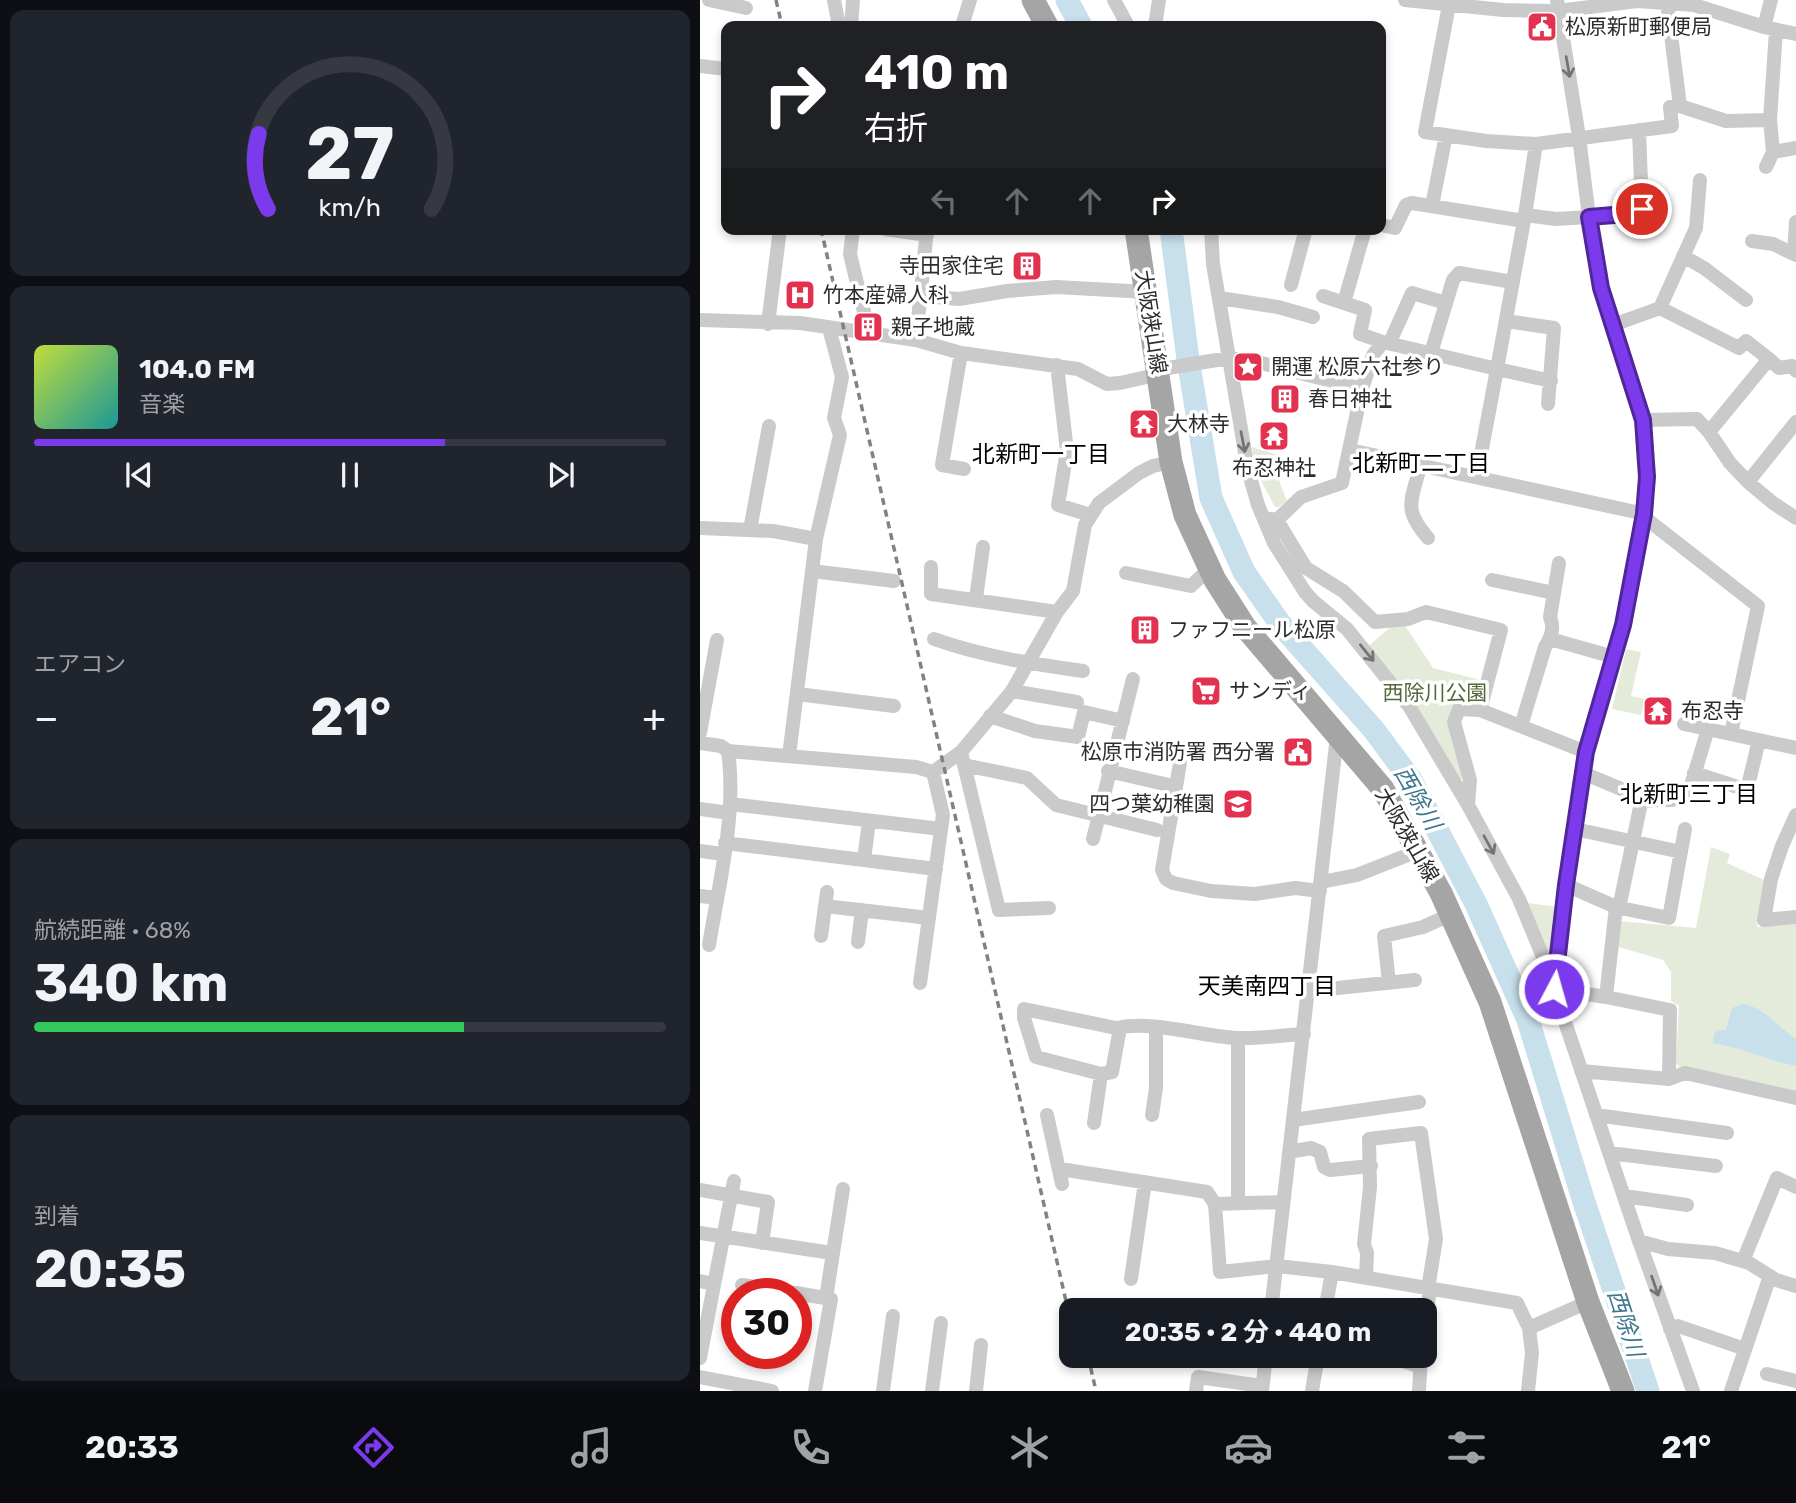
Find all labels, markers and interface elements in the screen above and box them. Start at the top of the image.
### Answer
public building icon: 松原新町郵便局 [1525,10,1559,44]
place label: 松原新町郵便局 [1565,14,1712,39]
text: 410 m [864,43,1009,101]
icon: right [749,49,840,140]
one-way arrow [1561,55,1575,78]
text: 右折 [864,109,928,147]
text: 27 [305,111,395,197]
pin [1612,179,1672,239]
icon: left [925,182,963,220]
icon: ahead [998,182,1036,220]
icon: ahead [1071,182,1109,220]
icon: right [1144,182,1182,220]
icon: arrive [1623,190,1661,228]
text: km/h [319,193,381,222]
building icon: 寺田家住宅 [1010,249,1044,283]
place label: 寺田家住宅 [899,253,1004,278]
street label: 大阪狭山線 [1131,268,1172,376]
hospital icon: 竹本産婦人科 [783,278,817,312]
place label: 竹本産婦人科 [823,282,949,307]
building icon: 親子地蔵 [851,310,885,344]
place label: 親子地蔵 [891,314,975,339]
place icon: 開運 松原六社参り [1231,350,1265,384]
text: 104.0 FM [139,354,255,385]
place label: 開運 松原六社参り [1271,354,1444,379]
building icon: 春日神社 [1268,382,1302,416]
place label: 春日神社 [1308,386,1392,411]
text: 音楽 [139,390,185,418]
temple icon: 大林寺 [1127,407,1161,441]
place label: 大林寺 [1167,411,1230,436]
temple icon: 布忍神社 [1257,419,1291,453]
one-way arrow [1236,430,1250,453]
district label: 北新町一丁目 [972,440,1110,468]
district label: 北新町二丁目 [1352,449,1490,477]
place label: 布忍神社 [1232,455,1316,480]
icon: previous [120,456,158,494]
icon: pause [331,456,369,494]
icon: next [542,456,580,494]
building icon: ファフニール松原 [1128,613,1162,647]
place label: ファフニール松原 [1168,617,1336,642]
one-way arrow [1359,644,1375,662]
text: エアコン [34,650,126,678]
supermarket icon: サンディ [1189,674,1223,708]
place label: サンディ [1229,678,1312,703]
park label: 西除川公園 [1383,680,1488,705]
text: 21° [310,686,391,748]
temple icon: 布忍寺 [1641,694,1675,728]
text: − [34,695,59,741]
text: + [642,695,666,741]
place label: 布忍寺 [1681,698,1744,723]
public building icon: 松原市消防署 西分署 [1281,735,1315,769]
place label: 松原市消防署 西分署 [1081,739,1275,764]
water label: 西除川 [1389,761,1449,837]
district label: 北新町三丁目 [1620,780,1758,808]
street label: 大阪狭山線 [1370,783,1445,886]
school or university icon: 四つ葉幼稚園 [1221,787,1255,821]
place label: 四つ葉幼稚園 [1089,791,1215,816]
one-way arrow [1482,834,1496,854]
text: 航続距離 · 68% [34,916,191,944]
text: 340 km [34,952,228,1014]
position arrow [1517,952,1591,1026]
district label: 天美南四丁目 [1198,972,1336,1000]
text: 到着 [34,1202,80,1230]
text: 20:35 [34,1238,186,1300]
one-way arrow [1650,1275,1662,1297]
speed limit sign: 30 [721,1278,812,1369]
water label: 西除川 [1602,1286,1651,1363]
text: 20:35 · 2 分 · 440 m [1125,1317,1371,1348]
icon: directions [349,1423,398,1472]
icon: music [567,1423,616,1472]
icon: phone [786,1423,835,1472]
icon: climate [1005,1423,1054,1472]
icon: car [1224,1423,1273,1472]
icon: filters [1442,1423,1491,1472]
text: 20:33 [85,1428,179,1466]
text: 21° [1661,1428,1711,1466]

